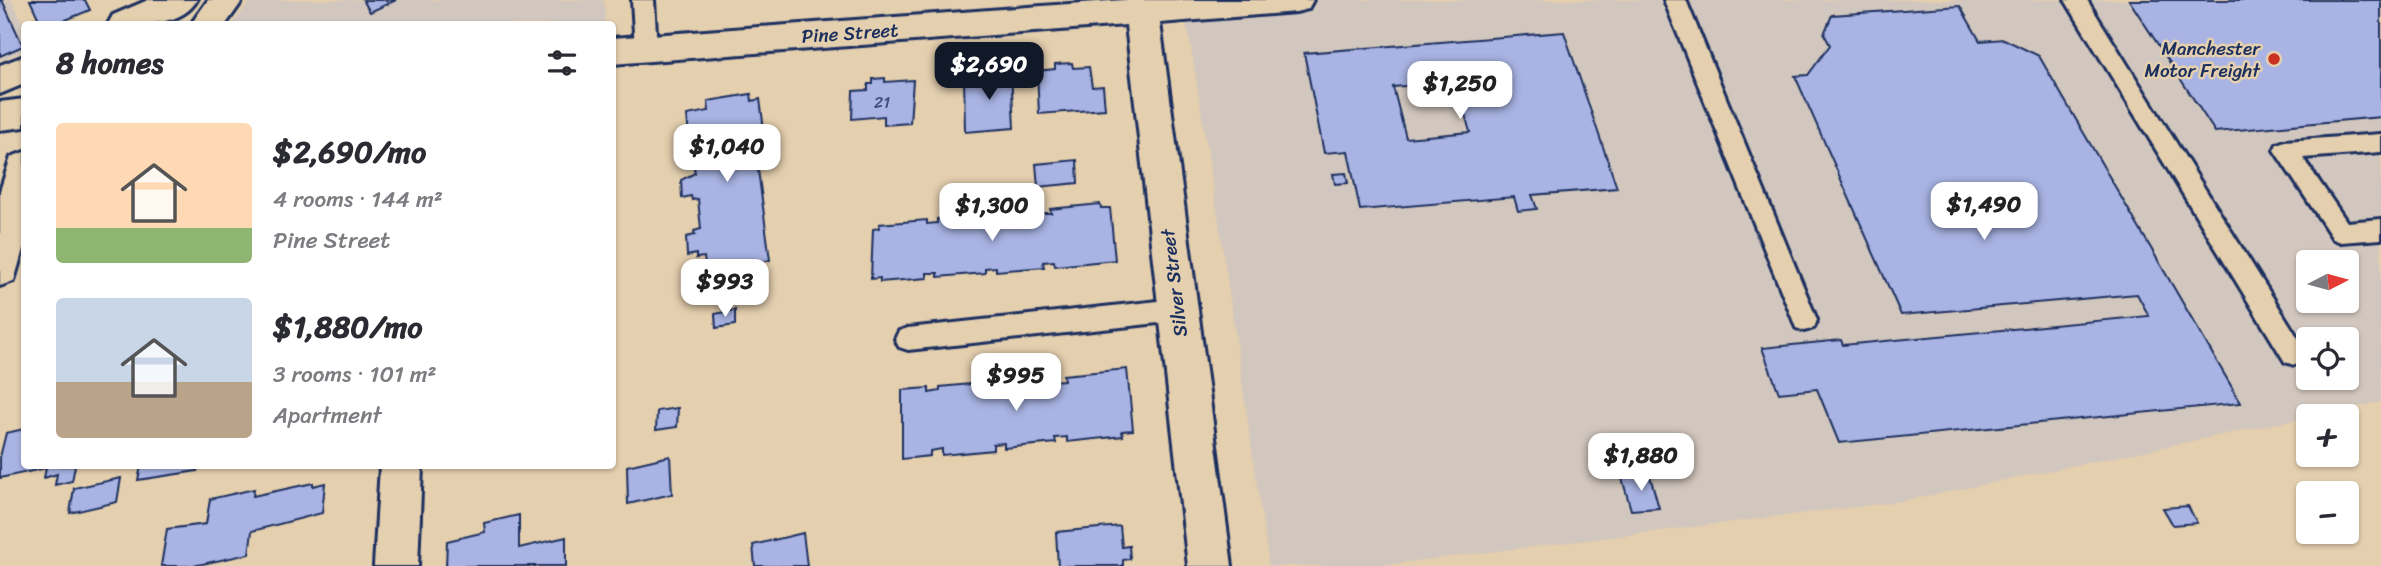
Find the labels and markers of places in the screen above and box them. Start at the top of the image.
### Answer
place label: Manchester Motor Freight [2144,32,2261,87]
pin: $2,690 [932,42,1046,102]
marker: Manchester Motor Freight [2266,51,2282,67]
pin: $1,250 [1403,61,1517,121]
pin: $1,040 [670,124,784,184]
pin: $1,490 [1927,182,2041,242]
pin: $1,300 [935,184,1049,243]
pin: $993 [684,260,766,319]
pin: $995 [975,354,1057,413]
pin: $1,880 [1584,434,1698,493]

